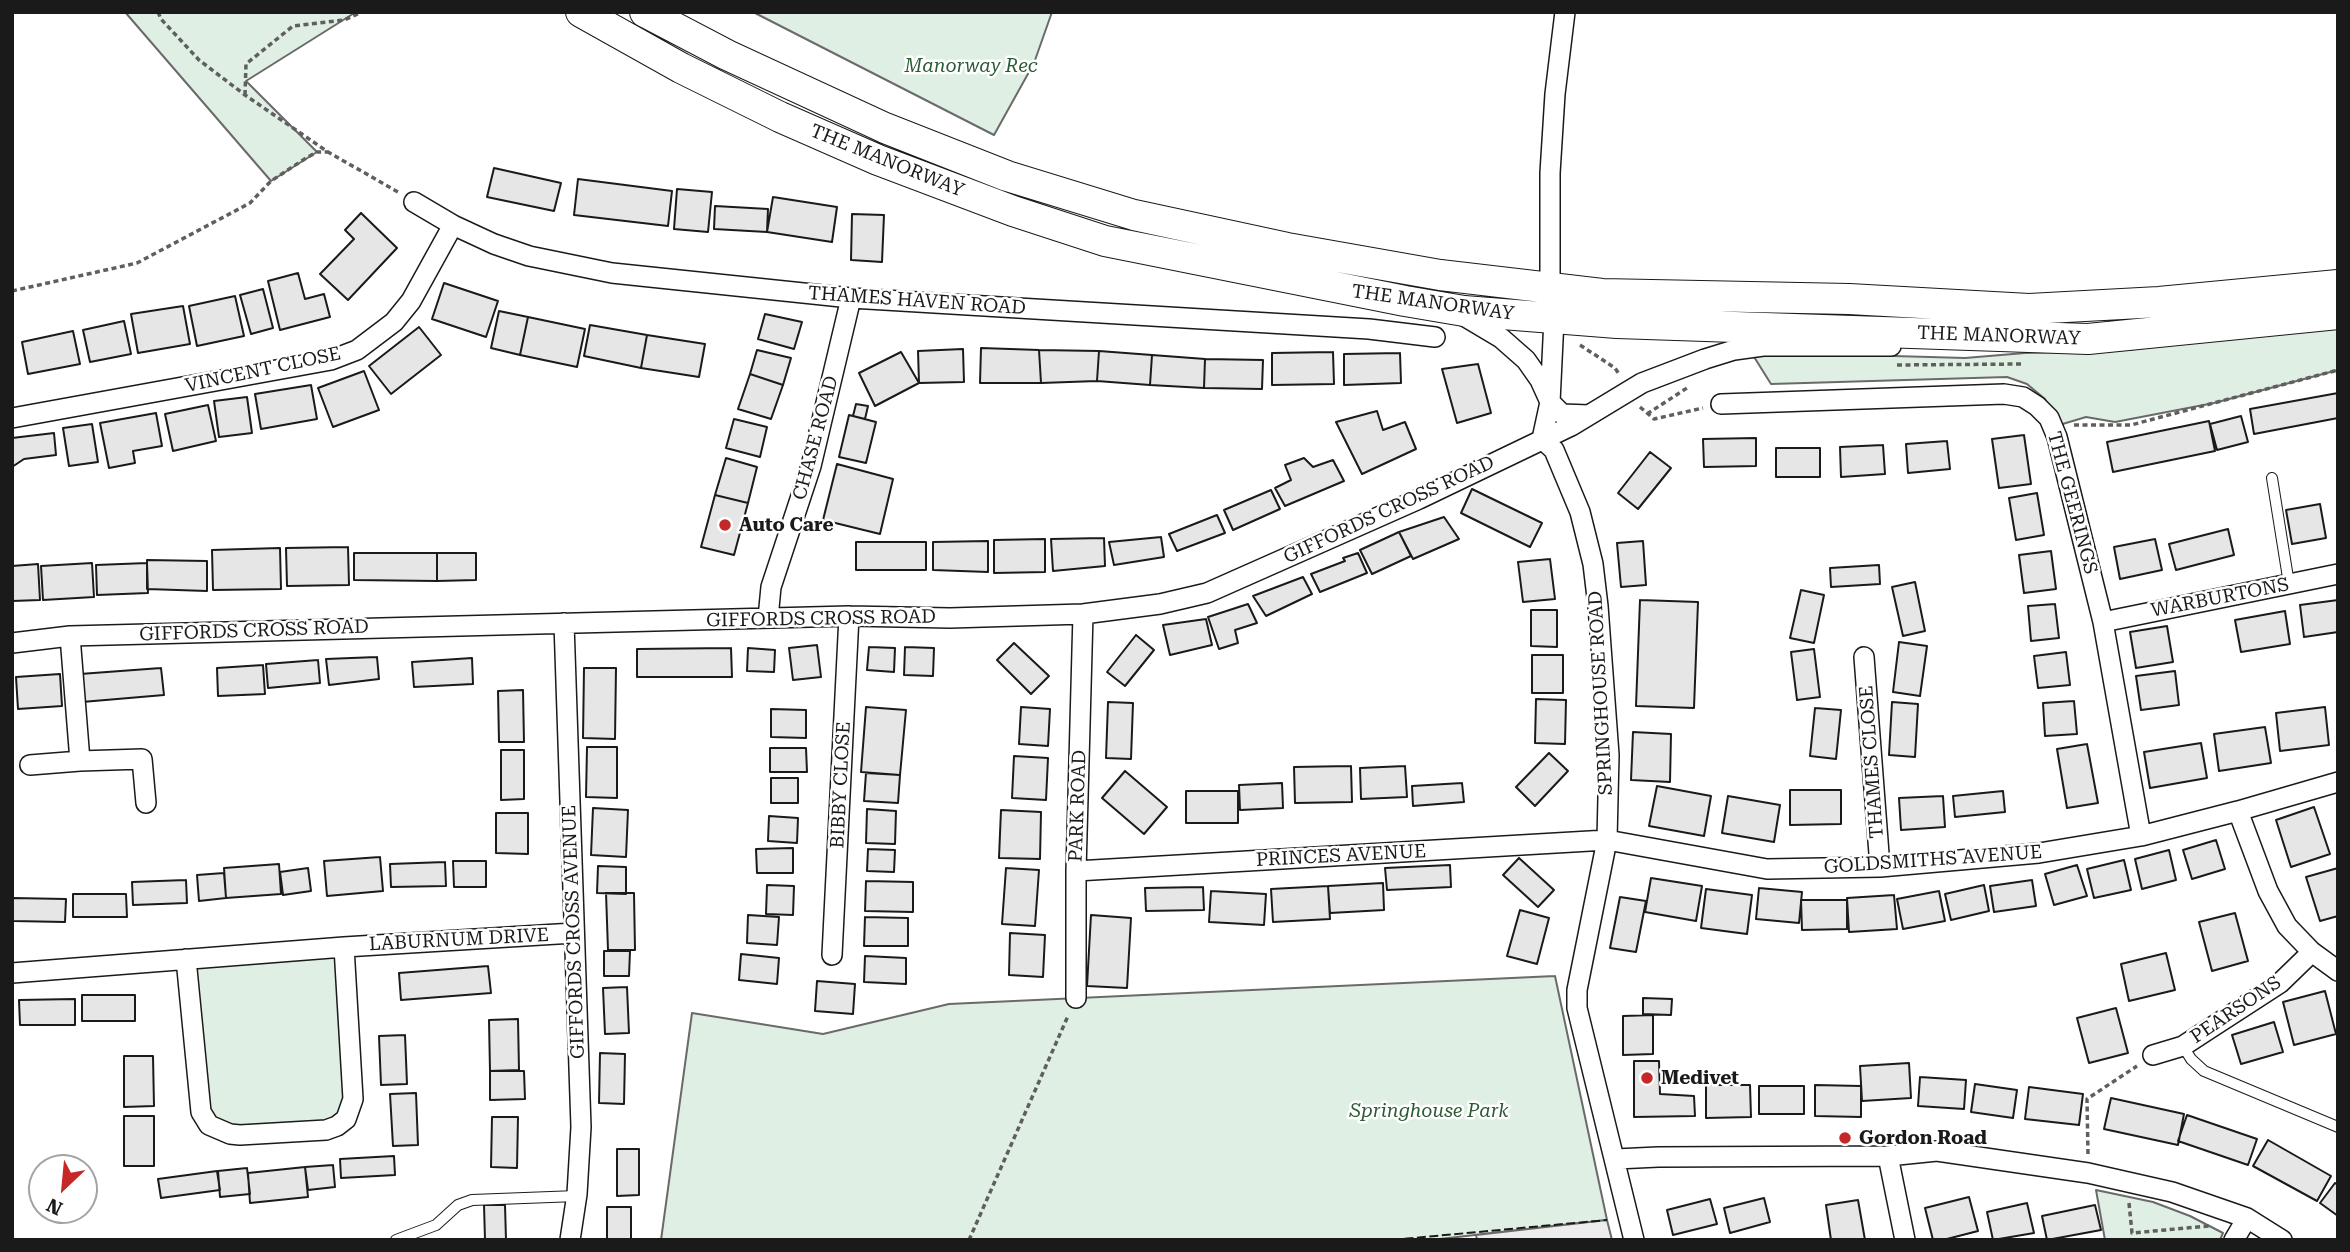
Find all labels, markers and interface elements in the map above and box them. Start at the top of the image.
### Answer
park label: Manorway Rec [904,55,1038,77]
street label: THE MANORWAY [807,120,967,202]
street label: THE MANORWAY [1350,280,1516,326]
street label: THAMES HAVEN ROAD [807,282,1027,320]
street label: THE MANORWAY [1917,322,2081,350]
street label: VINCENT CLOSE [183,342,343,398]
street label: CHASE ROAD [788,373,844,503]
street label: THE GEERINGS [2042,429,2102,577]
street label: GIFFORDS CROSS ROAD [1280,451,1498,569]
place label: Auto Care [739,514,834,536]
marker: Auto Care [717,517,733,533]
street label: WARBURTONS [2149,573,2291,623]
street label: SPRINGHOUSE ROAD [1584,590,1618,796]
street label: GIFFORDS CROSS ROAD [706,606,936,632]
street label: GIFFORDS CROSS ROAD [139,616,369,646]
street label: THAMES CLOSE [1855,685,1889,839]
street label: BIBBY CLOSE [826,721,856,849]
street label: PARK ROAD [1065,749,1091,863]
street label: GIFFORDS CROSS AVENUE [558,805,590,1059]
street label: PRINCES AVENUE [1255,840,1427,872]
street label: GOLDSMITHS AVENUE [1823,841,2043,879]
street label: LABURNUM DRIVE [368,924,550,956]
street label: PEARSONS [2186,971,2286,1049]
place label: Medivet [1661,1067,1739,1089]
marker: Medivet [1639,1070,1655,1086]
park label: Springhouse Park [1350,1100,1508,1122]
place label: Gordon Road [1859,1127,1987,1149]
marker: Gordon Road [1837,1130,1853,1146]
north arrow [28,1154,98,1224]
text: N [43,1193,66,1220]

